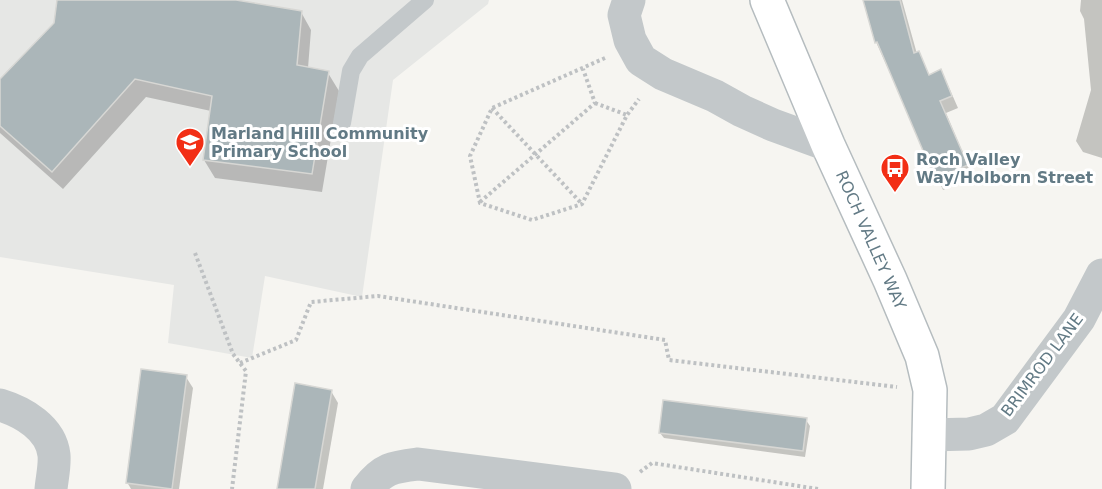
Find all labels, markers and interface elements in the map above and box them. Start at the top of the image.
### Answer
place label: Marland Hill Community Primary School [211,124,429,161]
school or university icon: Marland Hill Community Primary School [174,126,206,168]
place label: Roch Valley Way/Holborn Street [916,150,1094,187]
bus stop icon: Roch Valley Way/Holborn Street [879,152,911,194]
street label: ROCH VALLEY WAY [832,168,910,313]
street label: BRIMROD LANE [997,310,1087,420]

